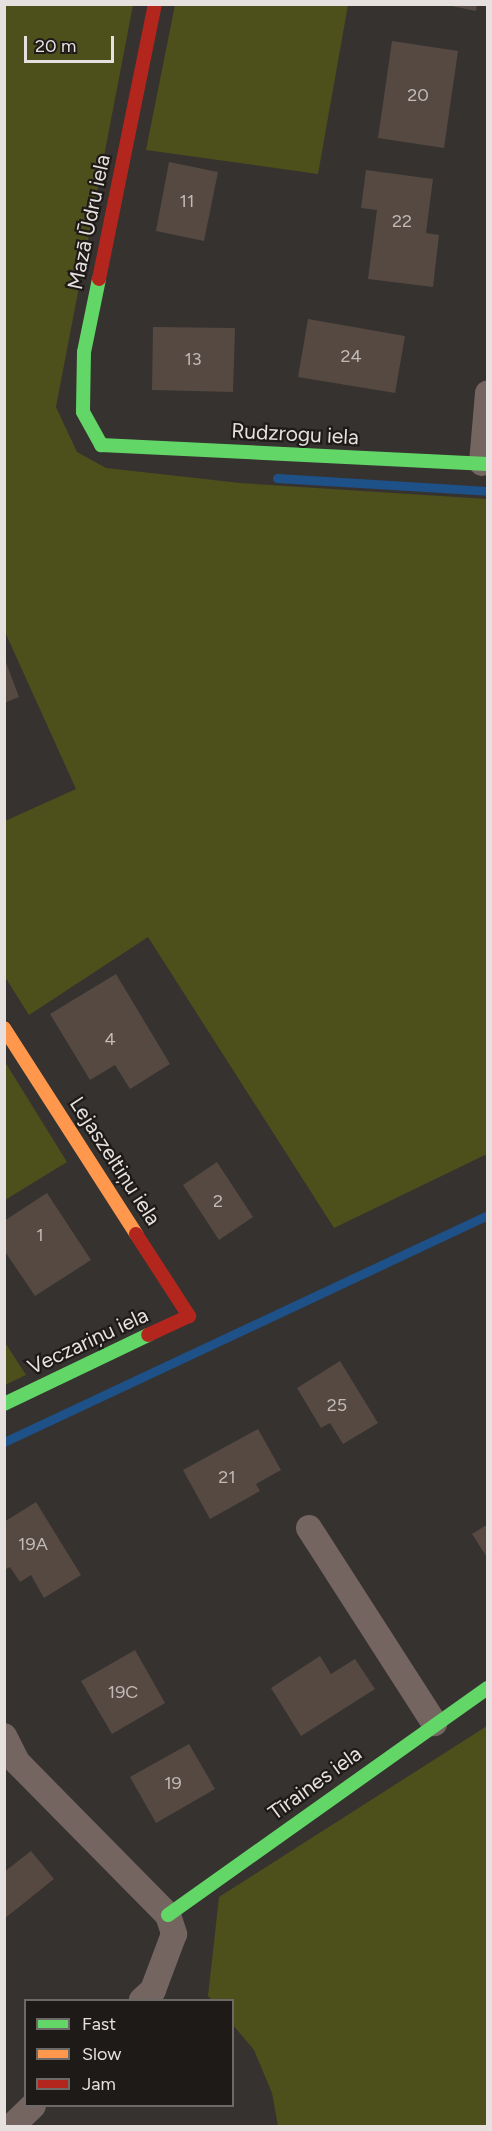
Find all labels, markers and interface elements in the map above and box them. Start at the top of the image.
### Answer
scale bar [27,24,117,62]
text: 20 m [35,35,76,57]
house number: 20 [407,84,429,106]
street label: Mazā Ūdru iela [62,152,116,292]
house number: 11 [180,190,194,212]
house number: 22 [392,210,412,232]
house number: 24 [340,345,362,367]
house number: 13 [184,348,202,370]
street label: Rudzrogu iela [231,418,359,450]
house number: 4 [104,1028,116,1050]
street label: Lejaszeltiņu iela [64,1092,166,1230]
house number: 2 [213,1190,223,1212]
house number: 1 [36,1224,44,1246]
street label: Veczariņu iela [24,1302,152,1380]
house number: 25 [327,1394,347,1416]
house number: 21 [218,1466,236,1488]
house number: 19A [18,1533,48,1555]
house number: 19C [108,1681,138,1703]
street label: Tīraines iela [264,1741,366,1825]
house number: 19 [164,1772,182,1794]
legend [24,1999,234,2107]
text: Fast [82,2013,116,2035]
text: Slow [82,2043,121,2065]
text: Jam [82,2073,116,2095]

